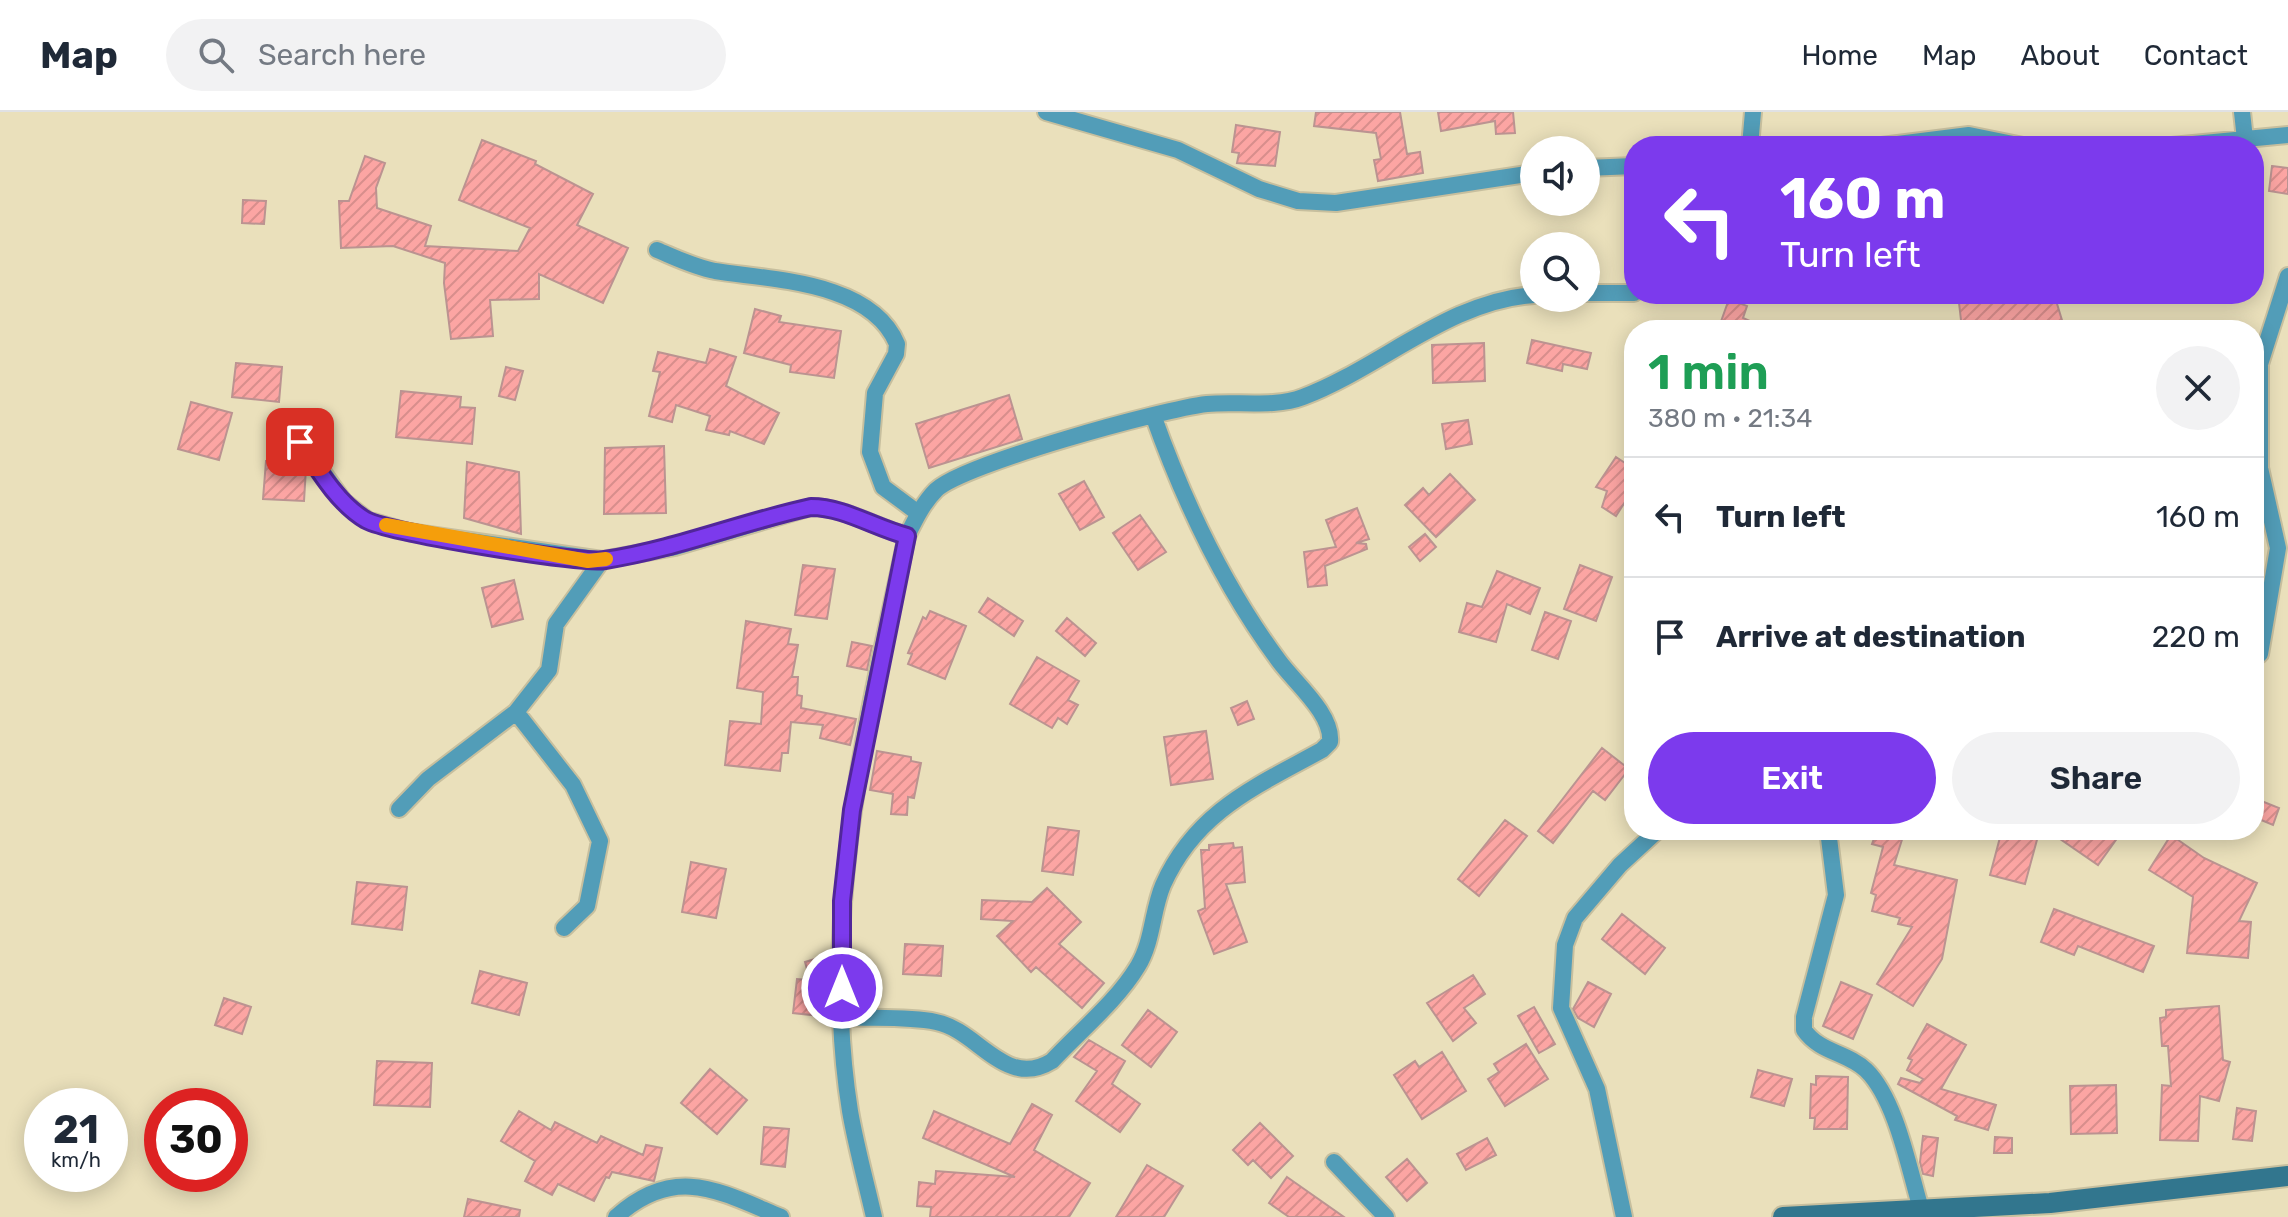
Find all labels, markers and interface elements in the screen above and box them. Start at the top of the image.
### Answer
search box [166,19,726,91]
text: Map [40,32,118,78]
icon: search [194,33,238,77]
text: Search here [258,37,426,73]
text: Home [1801,39,1878,72]
text: Map [1922,39,1976,72]
text: About [2020,39,2100,72]
text: Contact [2144,39,2248,72]
map controls [1520,136,1600,312]
button: sound [1520,136,1600,216]
text: 160 m [1780,166,1946,232]
icon: left [1648,168,1752,272]
button: search [1520,232,1600,312]
text: Turn left [1780,233,1921,276]
text: 1 min [1648,344,1769,401]
button: close [2156,346,2240,430]
text: 380 m · 21:34 [1648,403,1812,434]
pin [266,408,334,476]
icon: arrive [278,420,322,464]
icon: left [1648,495,1692,539]
text: Turn left [1716,499,1846,535]
text: 160 m [2156,499,2240,535]
icon: arrive [1648,615,1692,659]
text: Arrive at destination [1716,619,2026,655]
text: 220 m [2152,619,2240,655]
button: Exit [1648,732,1936,824]
button: Share [1952,732,2240,824]
position arrow [800,946,884,1030]
speed limit sign: 30 [144,1088,248,1192]
text: 21 [53,1106,99,1153]
text: km/h [51,1148,101,1172]

